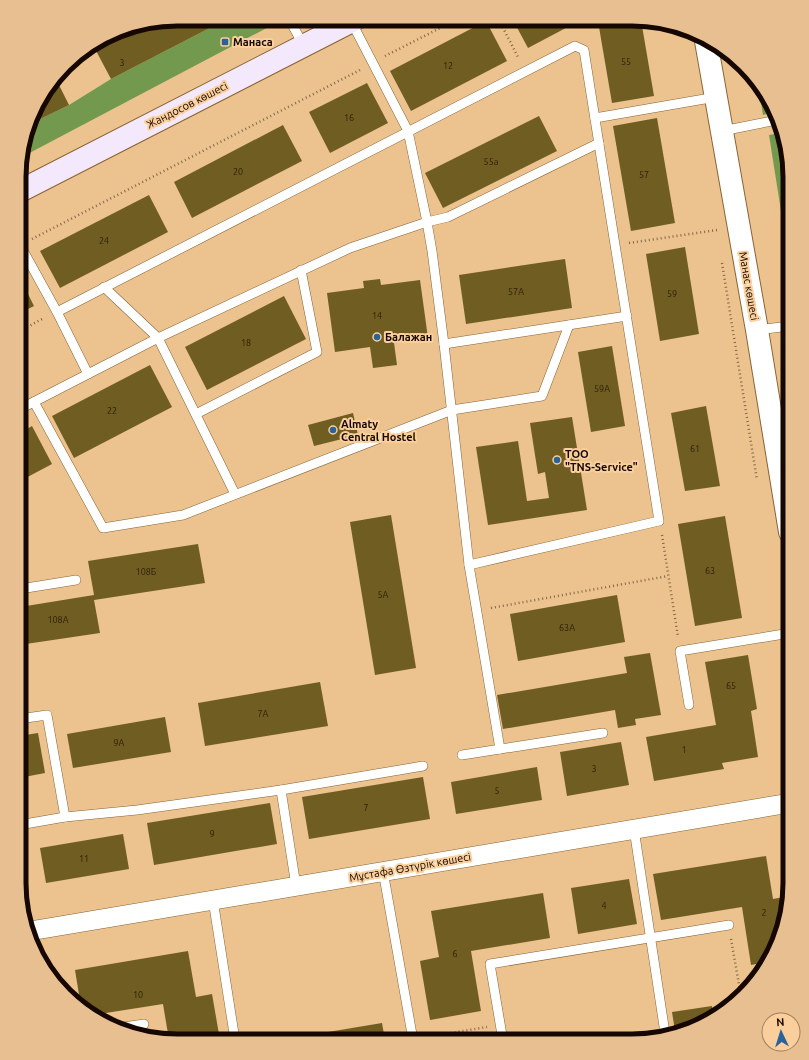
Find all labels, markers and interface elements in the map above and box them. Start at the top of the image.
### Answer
place label: Манаса [233,36,273,48]
marker: Манаса [220,37,230,47]
house number: 55 [621,57,631,67]
house number: 3 [119,58,125,68]
house number: 12 [443,61,453,71]
street label: Жандосов көшесі [145,79,229,131]
house number: 16 [344,113,354,123]
house number: 55а [484,157,498,167]
house number: 20 [233,167,243,177]
house number: 57 [639,170,649,180]
house number: 24 [99,236,109,246]
street label: Манас көшесі [737,251,761,321]
house number: 57А [508,287,524,297]
house number: 59 [667,289,677,299]
house number: 14 [372,311,382,321]
place label: Балажан [385,331,432,343]
marker: Балажан [372,332,382,342]
house number: 18 [241,338,251,348]
house number: 59А [594,384,610,394]
house number: 22 [107,406,117,416]
place label: Almaty Central Hostel [341,418,416,443]
marker: Almaty Central Hostel [328,425,338,435]
house number: 61 [690,444,700,454]
place label: ТОО "TNS-Service" [565,448,638,473]
marker: ТОО "TNS-Service" [552,455,562,465]
house number: 63 [705,566,715,576]
house number: 108Б [136,567,157,577]
house number: 5А [378,590,389,600]
house number: 108А [47,615,69,625]
house number: 63А [559,623,575,633]
house number: 65 [726,681,736,691]
house number: 7А [258,709,269,719]
house number: 9А [114,738,125,748]
house number: 1 [681,745,687,755]
house number: 3 [591,764,597,774]
house number: 5 [494,786,500,796]
house number: 7 [363,803,369,813]
house number: 9 [209,829,215,839]
street label: Мұстафа Өзтүрік көшесі [348,850,472,884]
house number: 11 [79,854,89,864]
house number: 4 [601,901,607,911]
house number: 2 [761,908,767,918]
house number: 6 [452,949,458,959]
house number: 10 [133,990,143,1000]
north arrow [761,1012,801,1052]
text: N [776,1016,785,1028]

